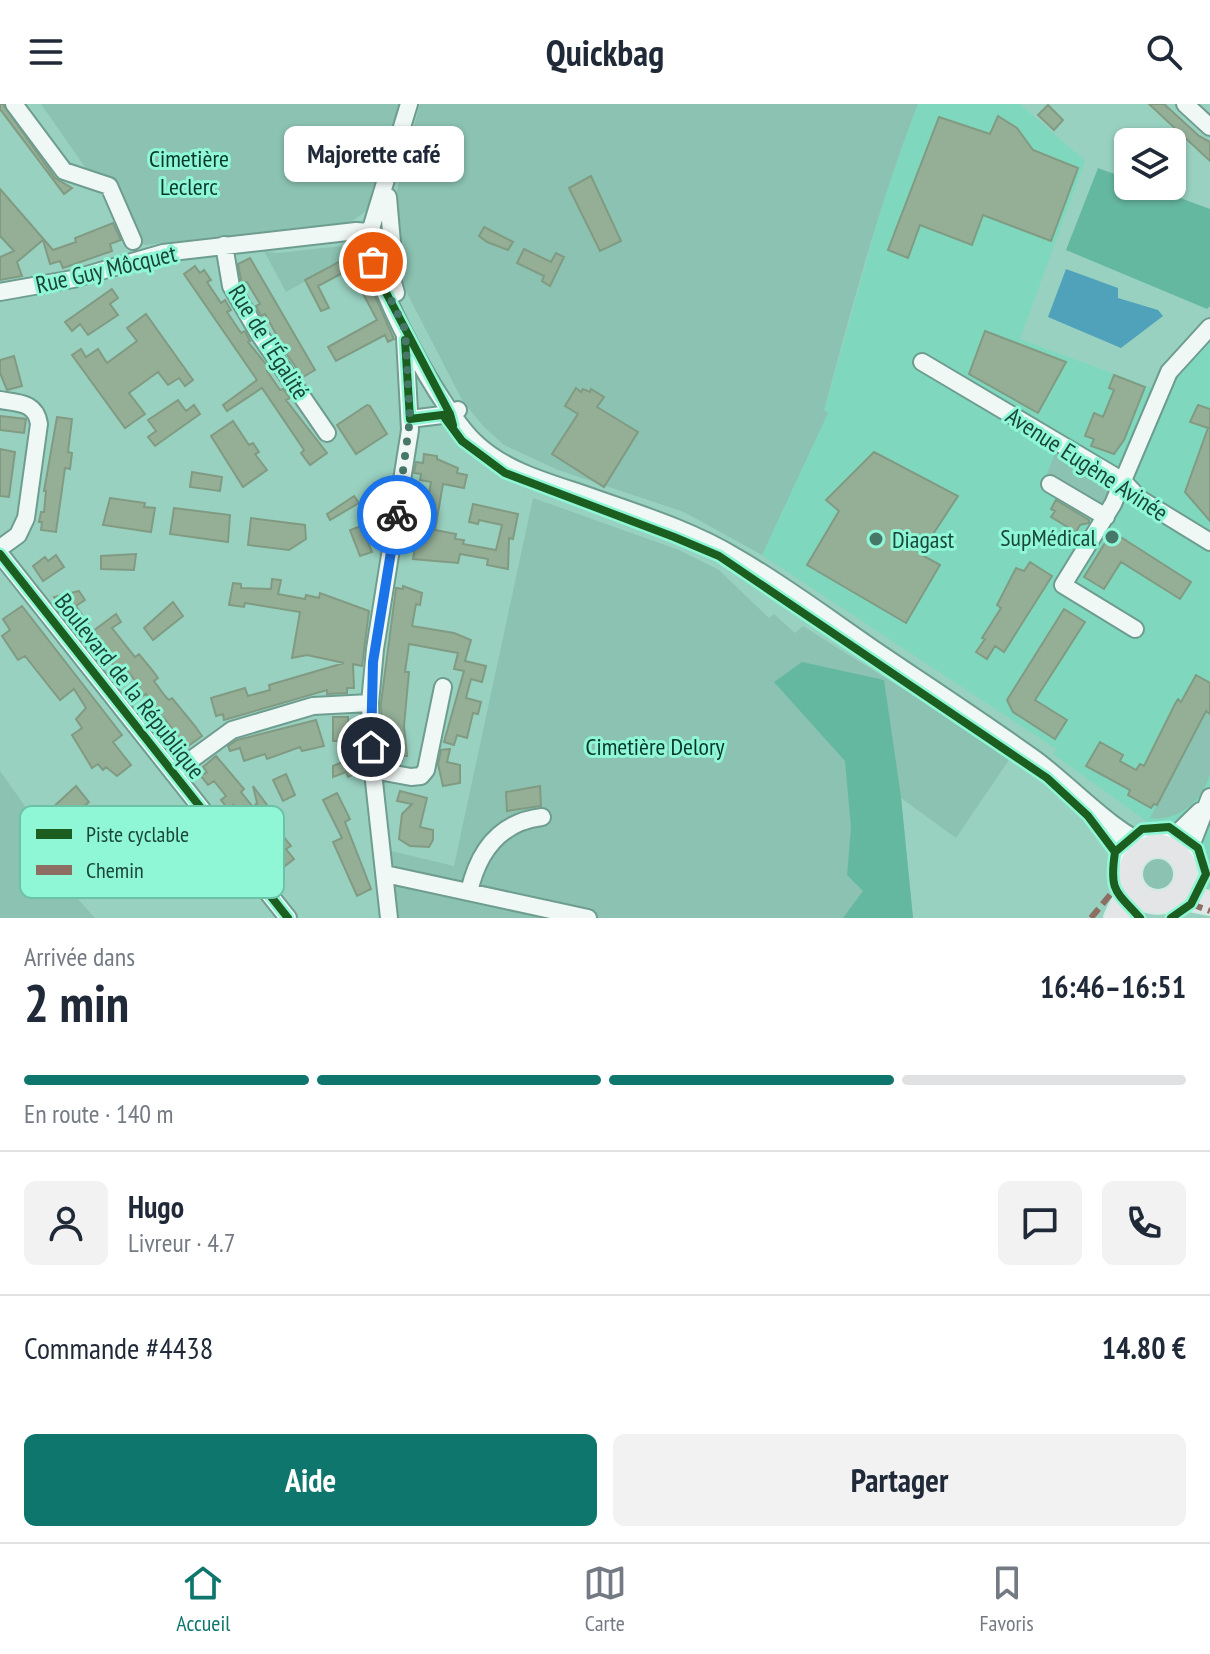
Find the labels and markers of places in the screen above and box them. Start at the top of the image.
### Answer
callout: Majorette café [283,126,463,182]
pin [339,228,407,296]
place label: SupMédical [1000,522,1096,553]
place label: Diagast [892,524,954,555]
marker: SupMédical [1103,528,1121,546]
marker: Diagast [867,530,885,548]
pin [337,713,405,781]

